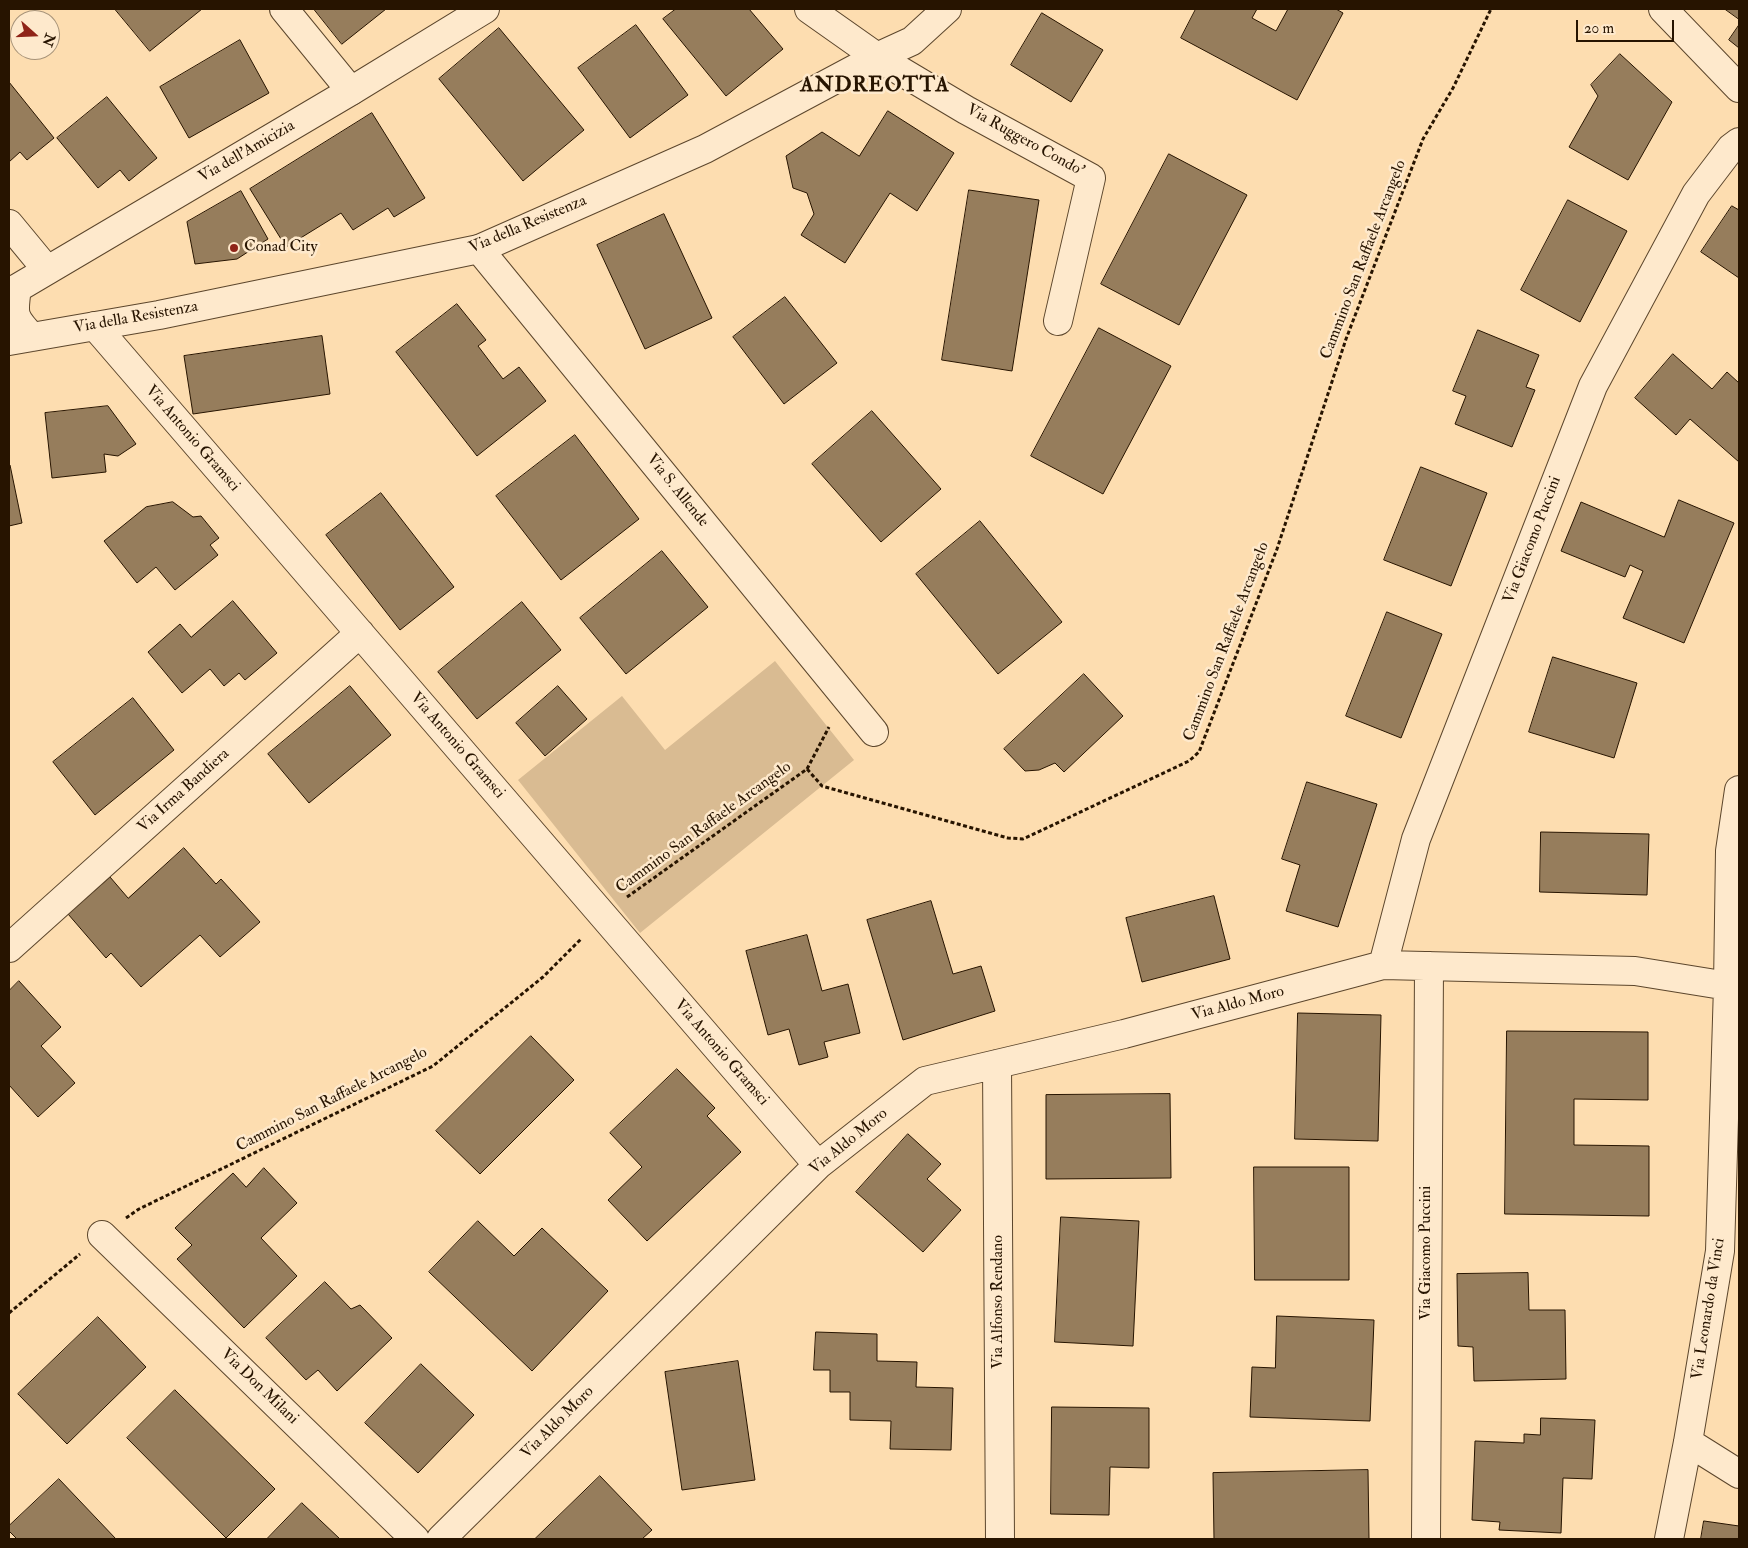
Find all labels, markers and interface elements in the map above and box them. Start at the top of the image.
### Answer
north arrow [10,10,60,60]
scale bar [1578,10,1676,42]
text: 20 m [1584,19,1614,38]
text: N [38,31,59,49]
district label: ANDREOTTA [799,73,951,99]
street label: Via Ruggero Condo' [963,101,1087,181]
street label: Via dell'Amicizia [196,117,298,187]
street label: Cammino San Raffaele Arcangelo [1317,158,1411,362]
street label: Via della Resistenza [466,192,590,258]
place label: Conad City [244,238,317,258]
marker: Conad City [228,242,240,254]
street label: Via della Resistenza [72,298,200,338]
street label: Via Antonio Gramsci [141,382,243,496]
street label: Via S. Allende [642,451,712,531]
street label: Via Giacomo Puccini [1500,474,1566,606]
street label: Cammino San Raffaele Arcangelo [1180,540,1274,744]
street label: Via Antonio Gramsci [406,689,508,803]
street label: Via Irma Bandiera [134,745,234,837]
street label: Cammino San Raffaele Arcangelo [613,758,795,898]
street label: Via Aldo Moro [1190,982,1286,1026]
street label: Via Antonio Gramsci [670,996,772,1110]
street label: Cammino San Raffaele Arcangelo [233,1043,431,1157]
street label: Via Aldo Moro [806,1105,892,1179]
street label: Via Giacomo Puccini [1417,1186,1437,1320]
street label: Via Alfonso Rendano [989,1235,1009,1369]
street label: Via Leonardo da Vinci [1688,1237,1730,1381]
street label: Via Don Milani [216,1345,302,1429]
street label: Via Aldo Moro [518,1383,598,1463]

